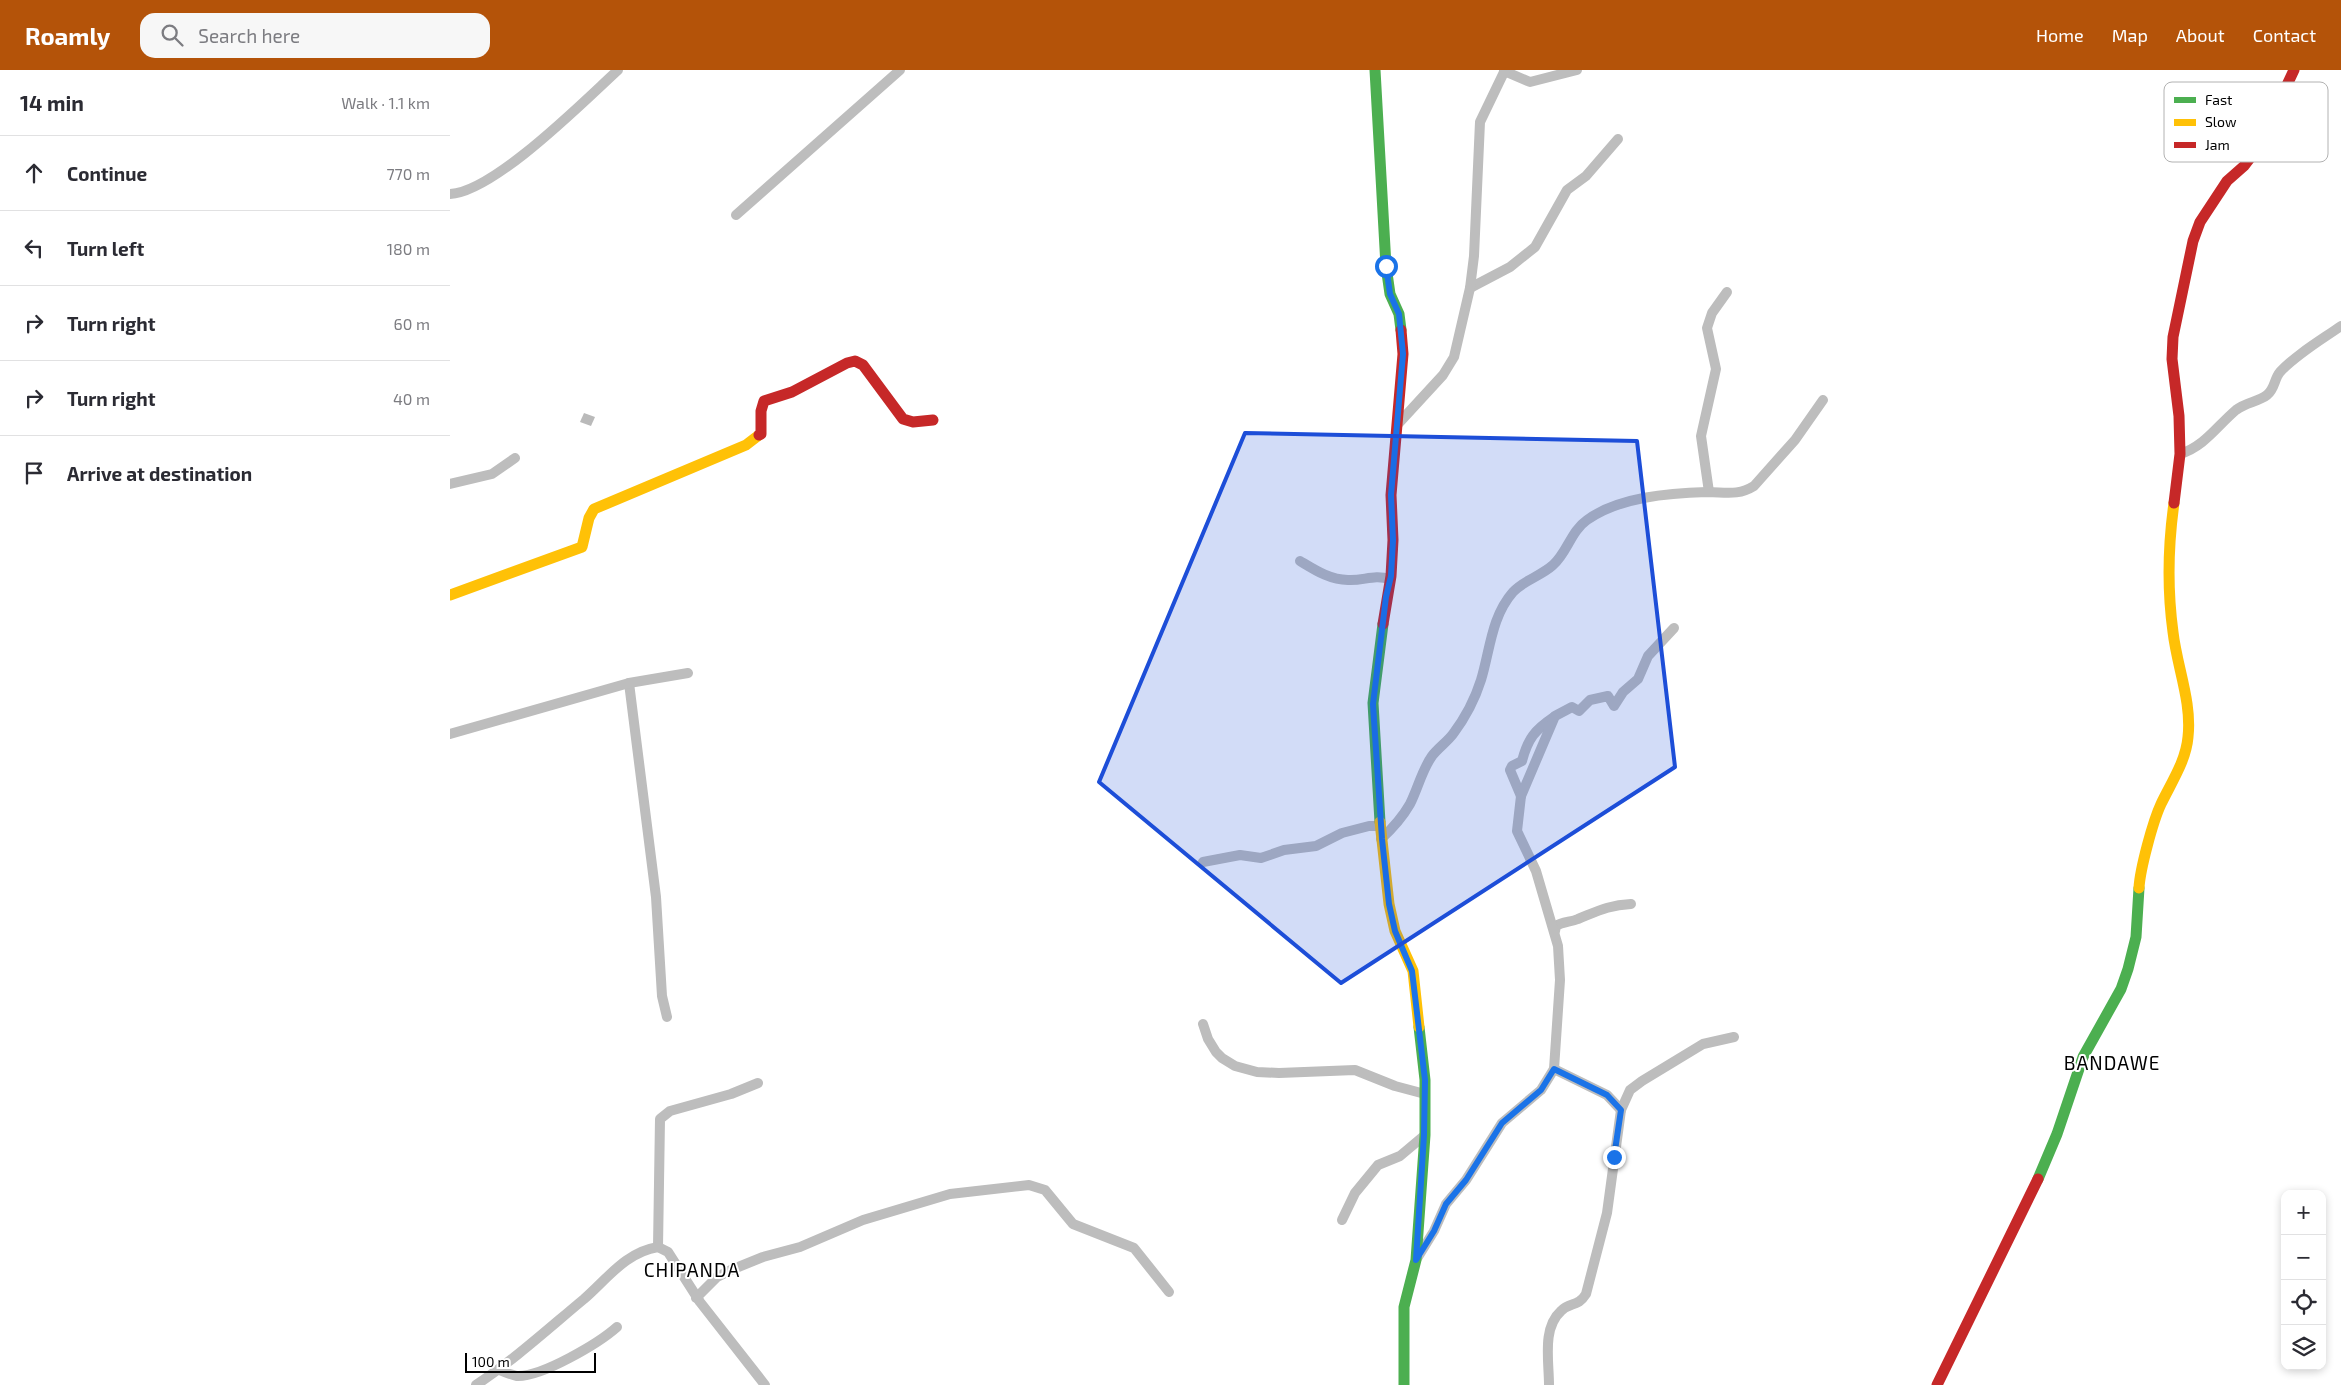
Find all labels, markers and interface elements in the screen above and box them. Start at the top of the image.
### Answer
search box [140,13,490,58]
text: Roamly [25,21,110,50]
icon: search [158,21,186,49]
text: Search here [198,24,300,47]
text: Home [2036,24,2084,46]
text: Map [2112,24,2148,46]
text: About [2176,24,2225,46]
text: Contact [2253,24,2316,46]
legend [2164,82,2328,162]
text: 14 min [20,90,84,115]
text: Fast [2205,91,2232,108]
text: Walk · 1.1 km [341,93,430,112]
text: Slow [2205,113,2237,130]
text: Jam [2205,136,2230,153]
icon: ahead [20,159,48,187]
text: Continue [67,162,147,185]
text: 770 m [386,164,430,183]
icon: left [20,234,48,262]
text: Turn left [67,237,144,260]
text: 180 m [387,239,430,258]
route start [1375,255,1398,278]
icon: right [20,309,48,337]
text: Turn right [67,312,155,335]
text: 60 m [394,314,430,333]
icon: right [20,384,48,412]
text: Turn right [67,387,155,410]
text: 40 m [393,389,430,408]
icon: arrive [20,459,48,487]
text: Arrive at destination [67,462,252,485]
district label: BANDAWE [2064,1051,2160,1074]
route end [1603,1146,1626,1169]
map controls [2281,1190,2326,1370]
button: + [2281,1190,2326,1235]
button: − [2281,1235,2326,1280]
district label: CHIPANDA [644,1258,740,1281]
button: locate [2281,1280,2326,1325]
button: layers [2281,1325,2326,1370]
scale bar [465,1350,596,1373]
text: 100 m [472,1353,510,1370]

